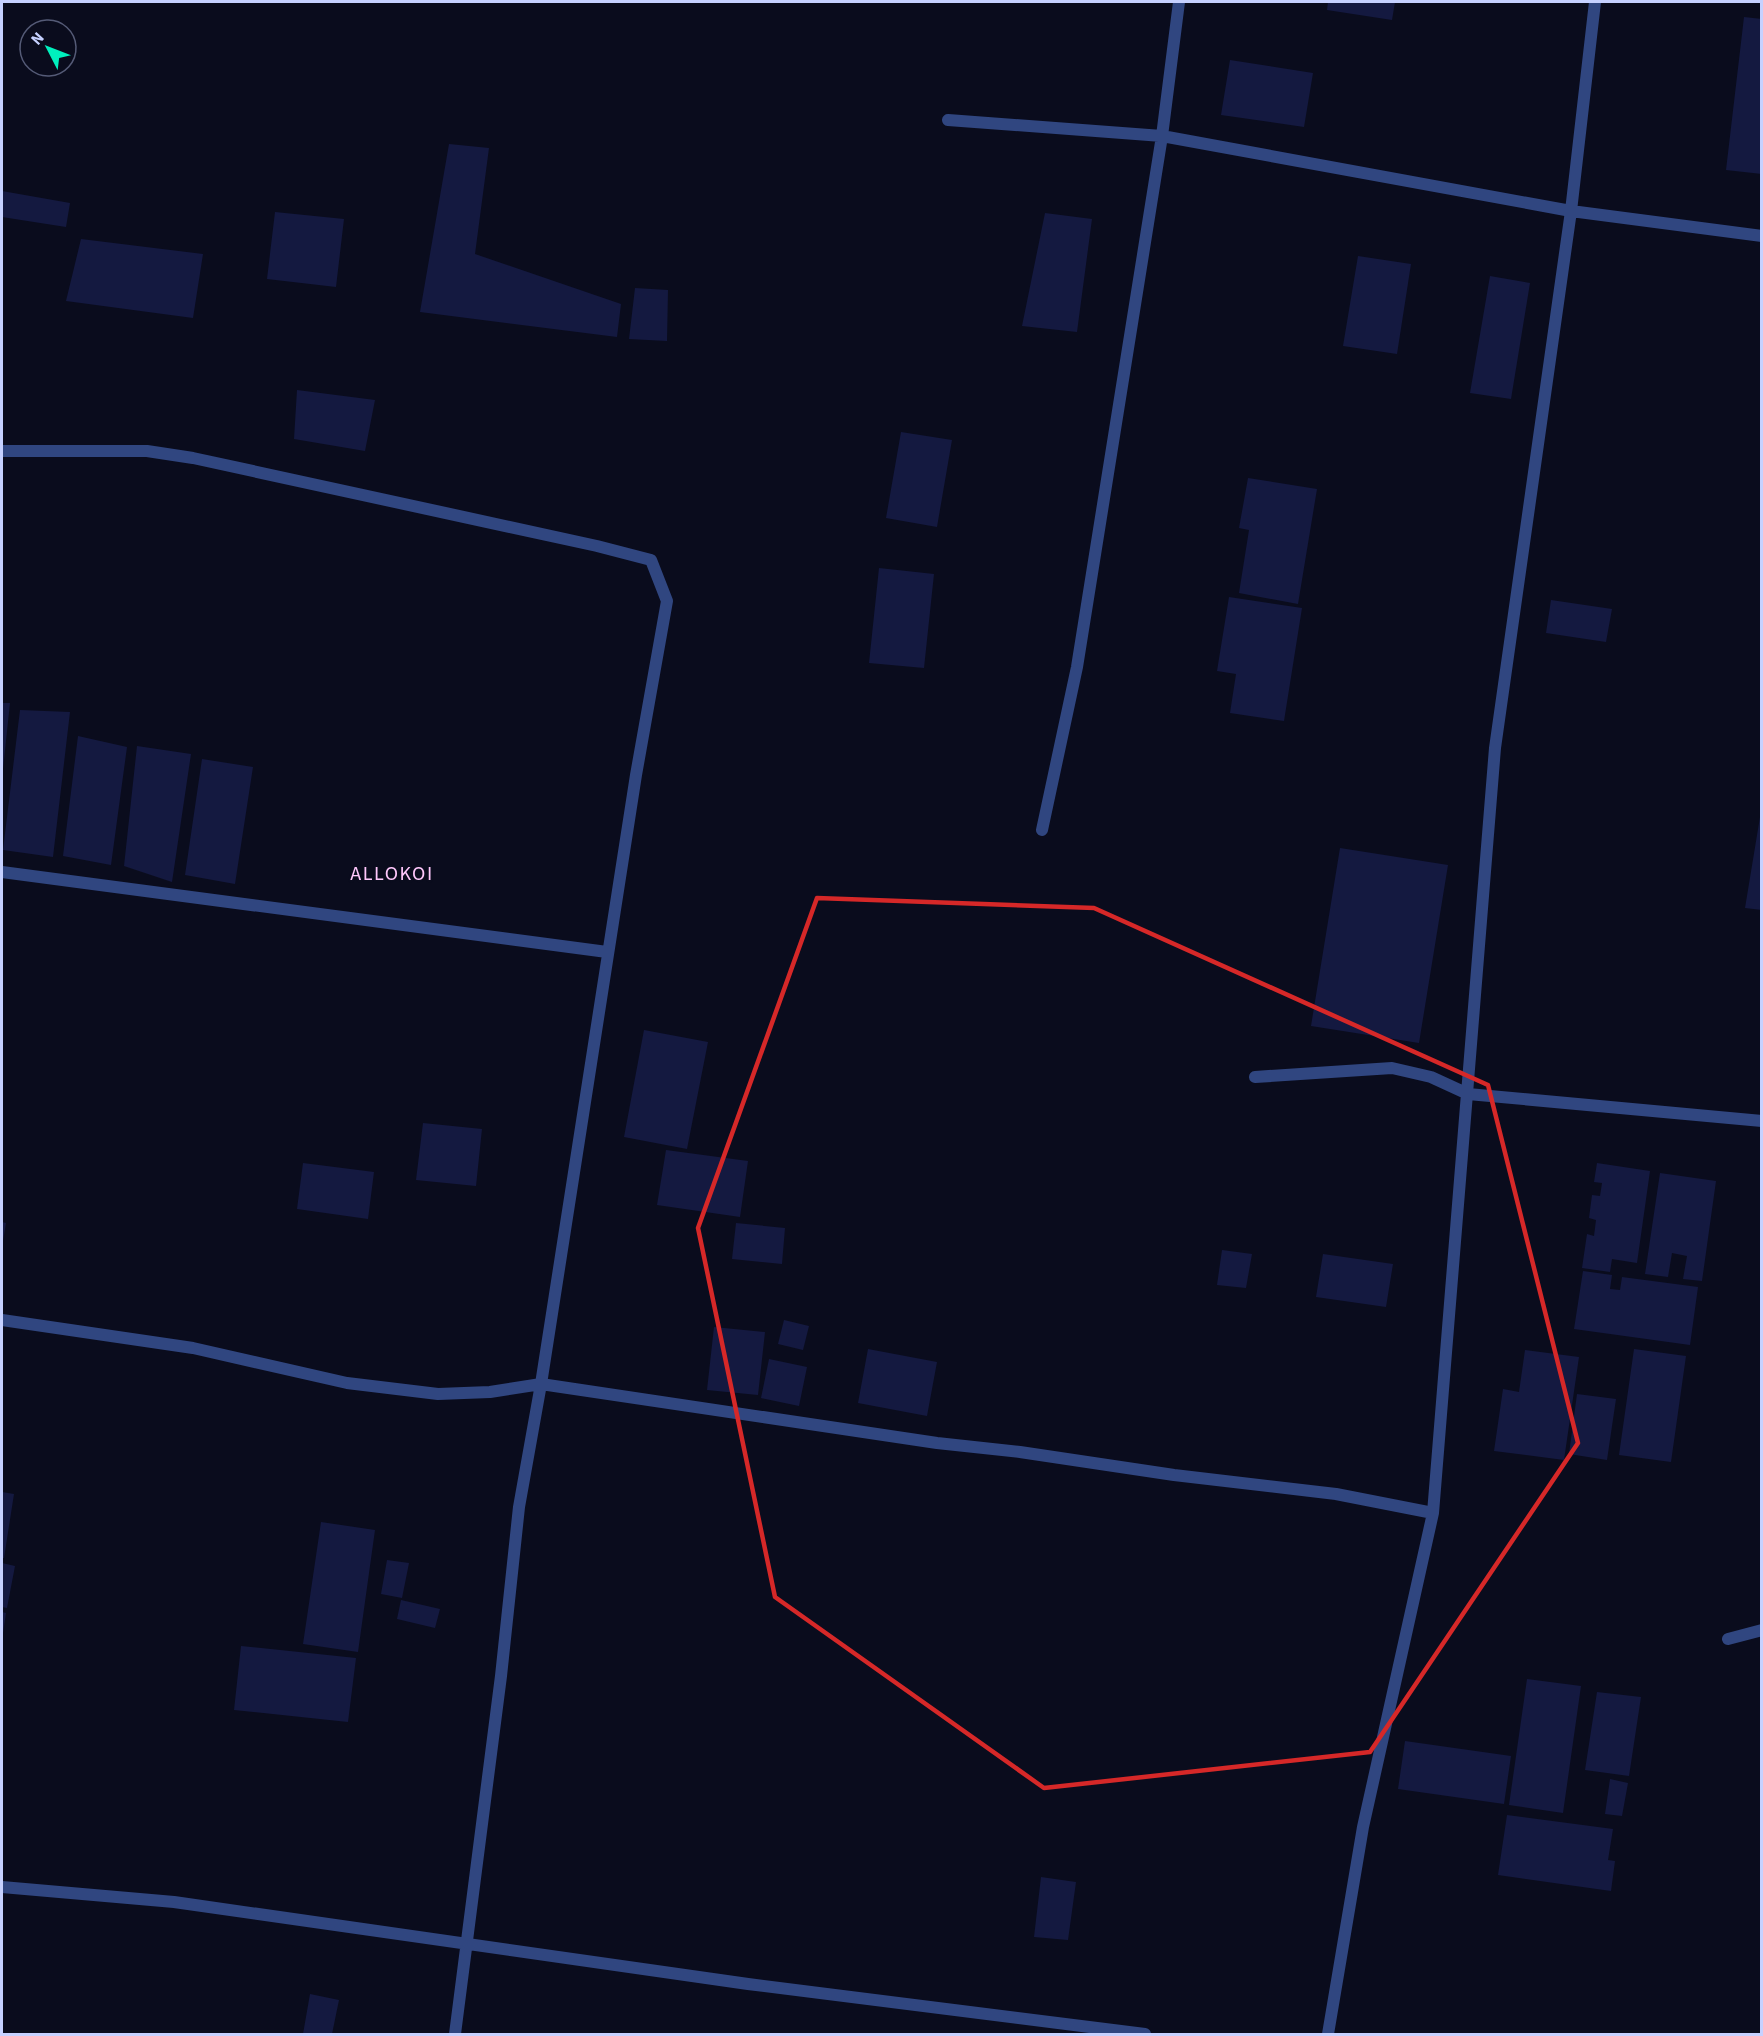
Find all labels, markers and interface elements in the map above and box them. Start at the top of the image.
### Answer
north arrow [18,18,78,78]
text: N [26,27,49,50]
district label: ALLOKOI [350,860,434,888]

